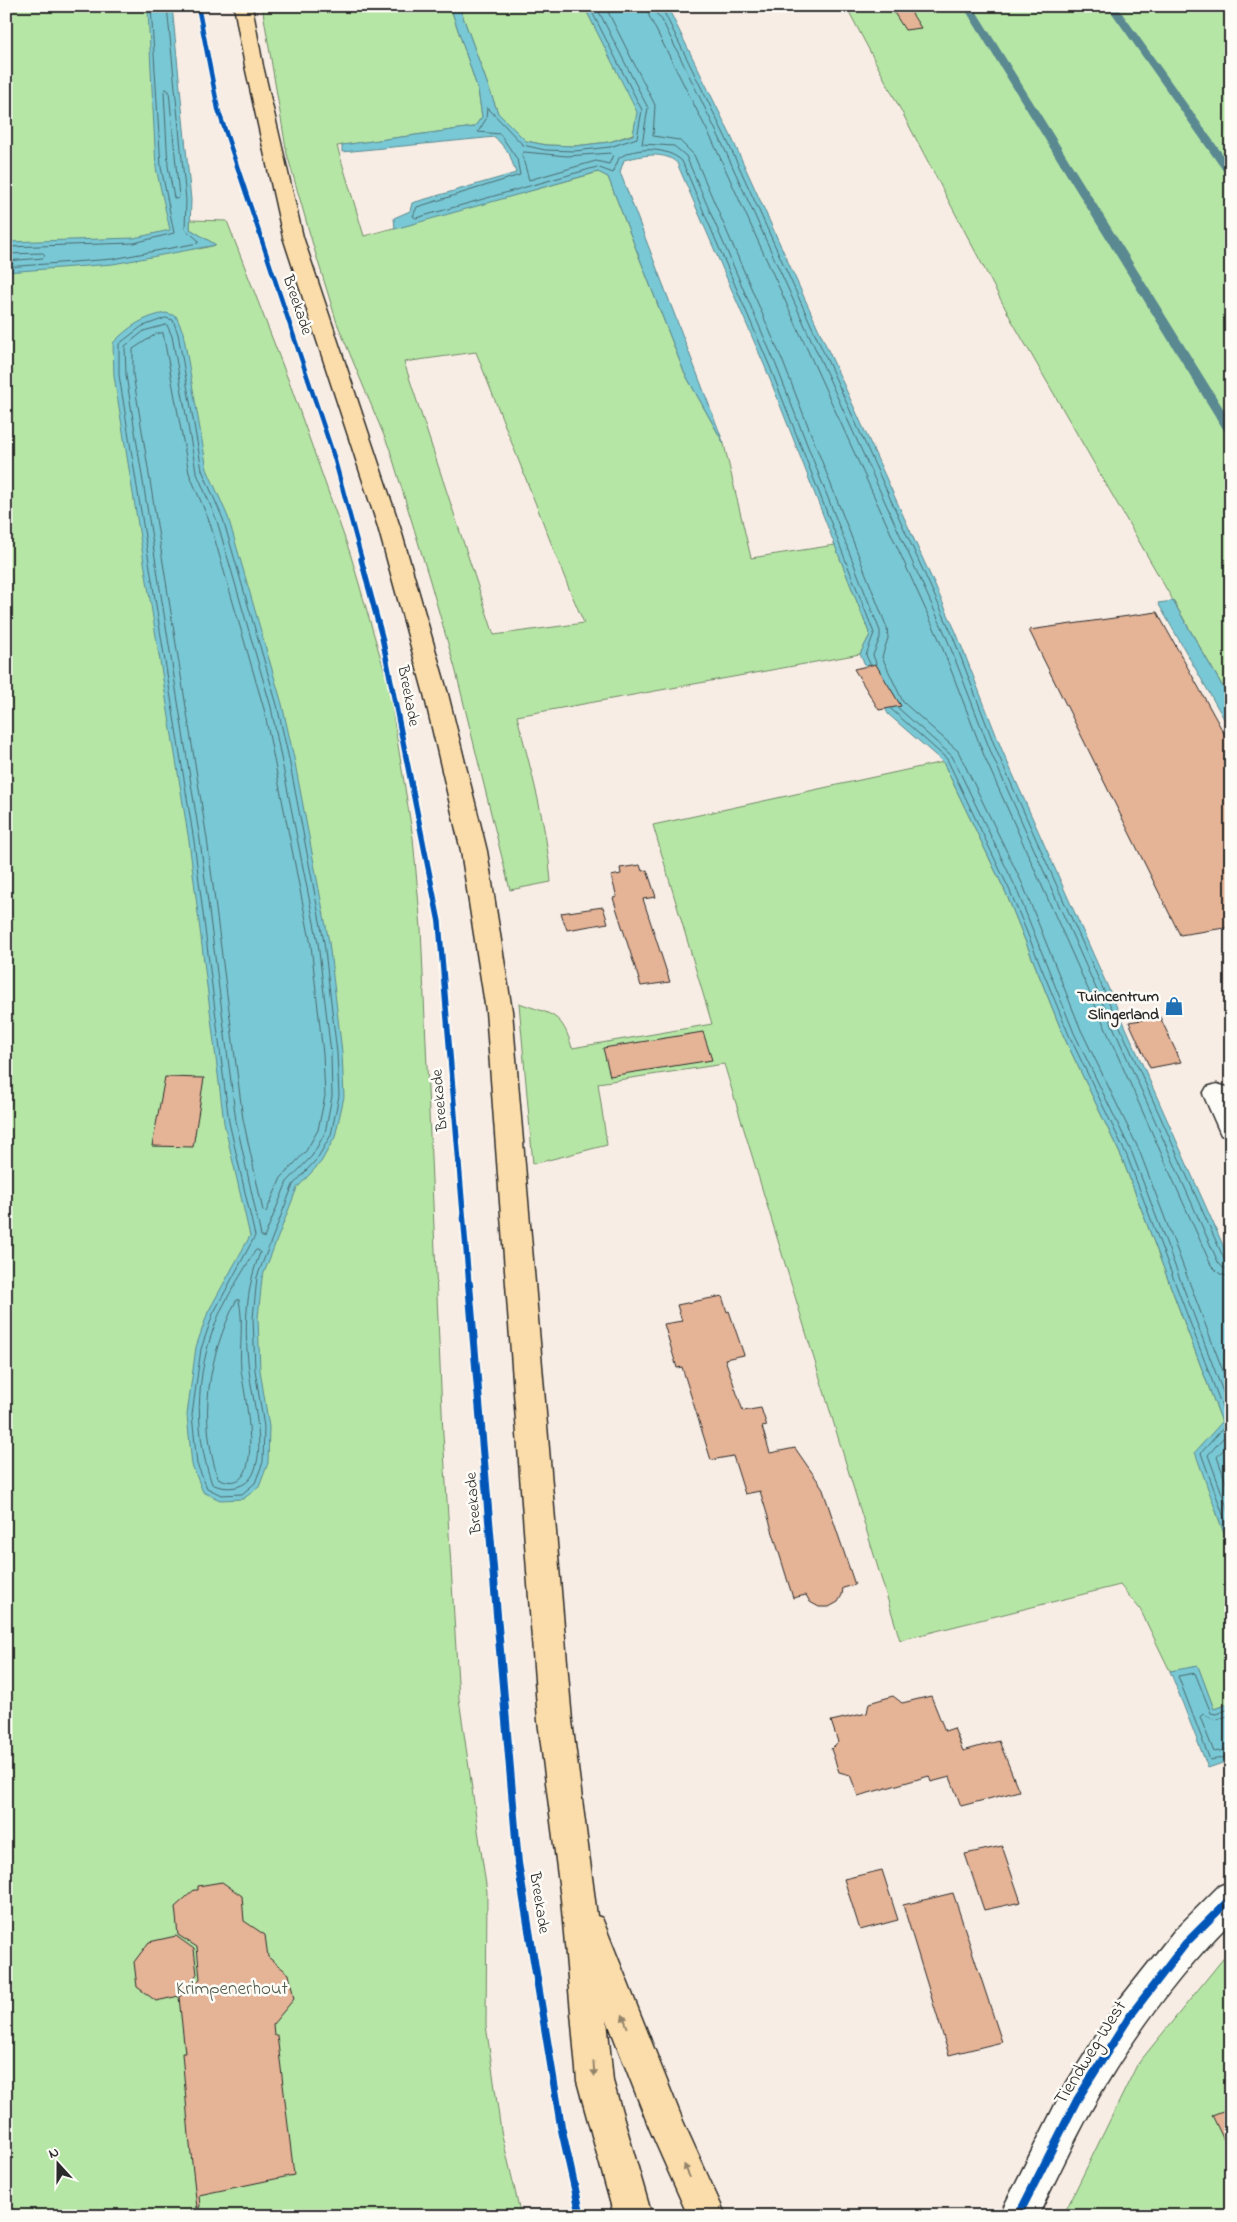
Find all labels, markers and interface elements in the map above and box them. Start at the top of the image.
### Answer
street label: Breekade [275,271,319,339]
street label: Breekade [390,662,426,729]
place label: Tuincentrum Slingerland [1077,985,1160,1028]
shop icon: Tuincentrum Slingerland [1163,995,1185,1017]
street label: Breekade [425,1067,455,1133]
street label: Breekade [459,1470,489,1536]
street label: Breekade [522,1870,556,1936]
park label: Krimpenerhout [176,1976,289,2003]
street label: Tiendweg-West [1048,1995,1136,2112]
one-way arrow [621,2013,629,2028]
one-way arrow [591,2062,599,2078]
north arrow [32,2140,82,2190]
text: N [46,2142,62,2165]
one-way arrow [683,2164,691,2178]

